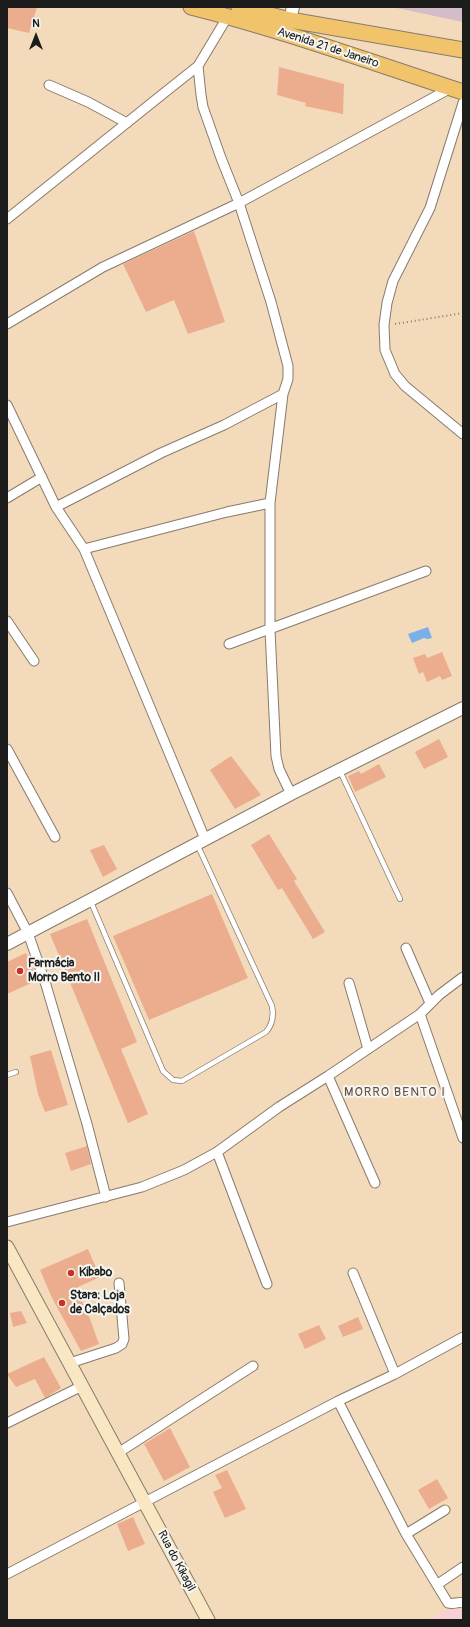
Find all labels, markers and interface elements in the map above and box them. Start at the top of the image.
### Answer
north arrow [16,16,56,56]
text: N [32,17,40,30]
street label: Avenida 21 de Janeiro [275,25,381,71]
place label: Farmácia Morro Bento II [28,957,100,985]
marker: Farmácia Morro Bento II [15,966,25,976]
district label: MORRO BENTO I [344,1085,446,1101]
place label: Kibabo [79,1266,112,1280]
marker: Kibabo [66,1268,76,1278]
place label: Stara: Loja de Calçados [70,1289,130,1317]
marker: Stara: Loja de Calçados [57,1298,67,1308]
street label: Rua do Kikagil [154,1528,198,1594]

